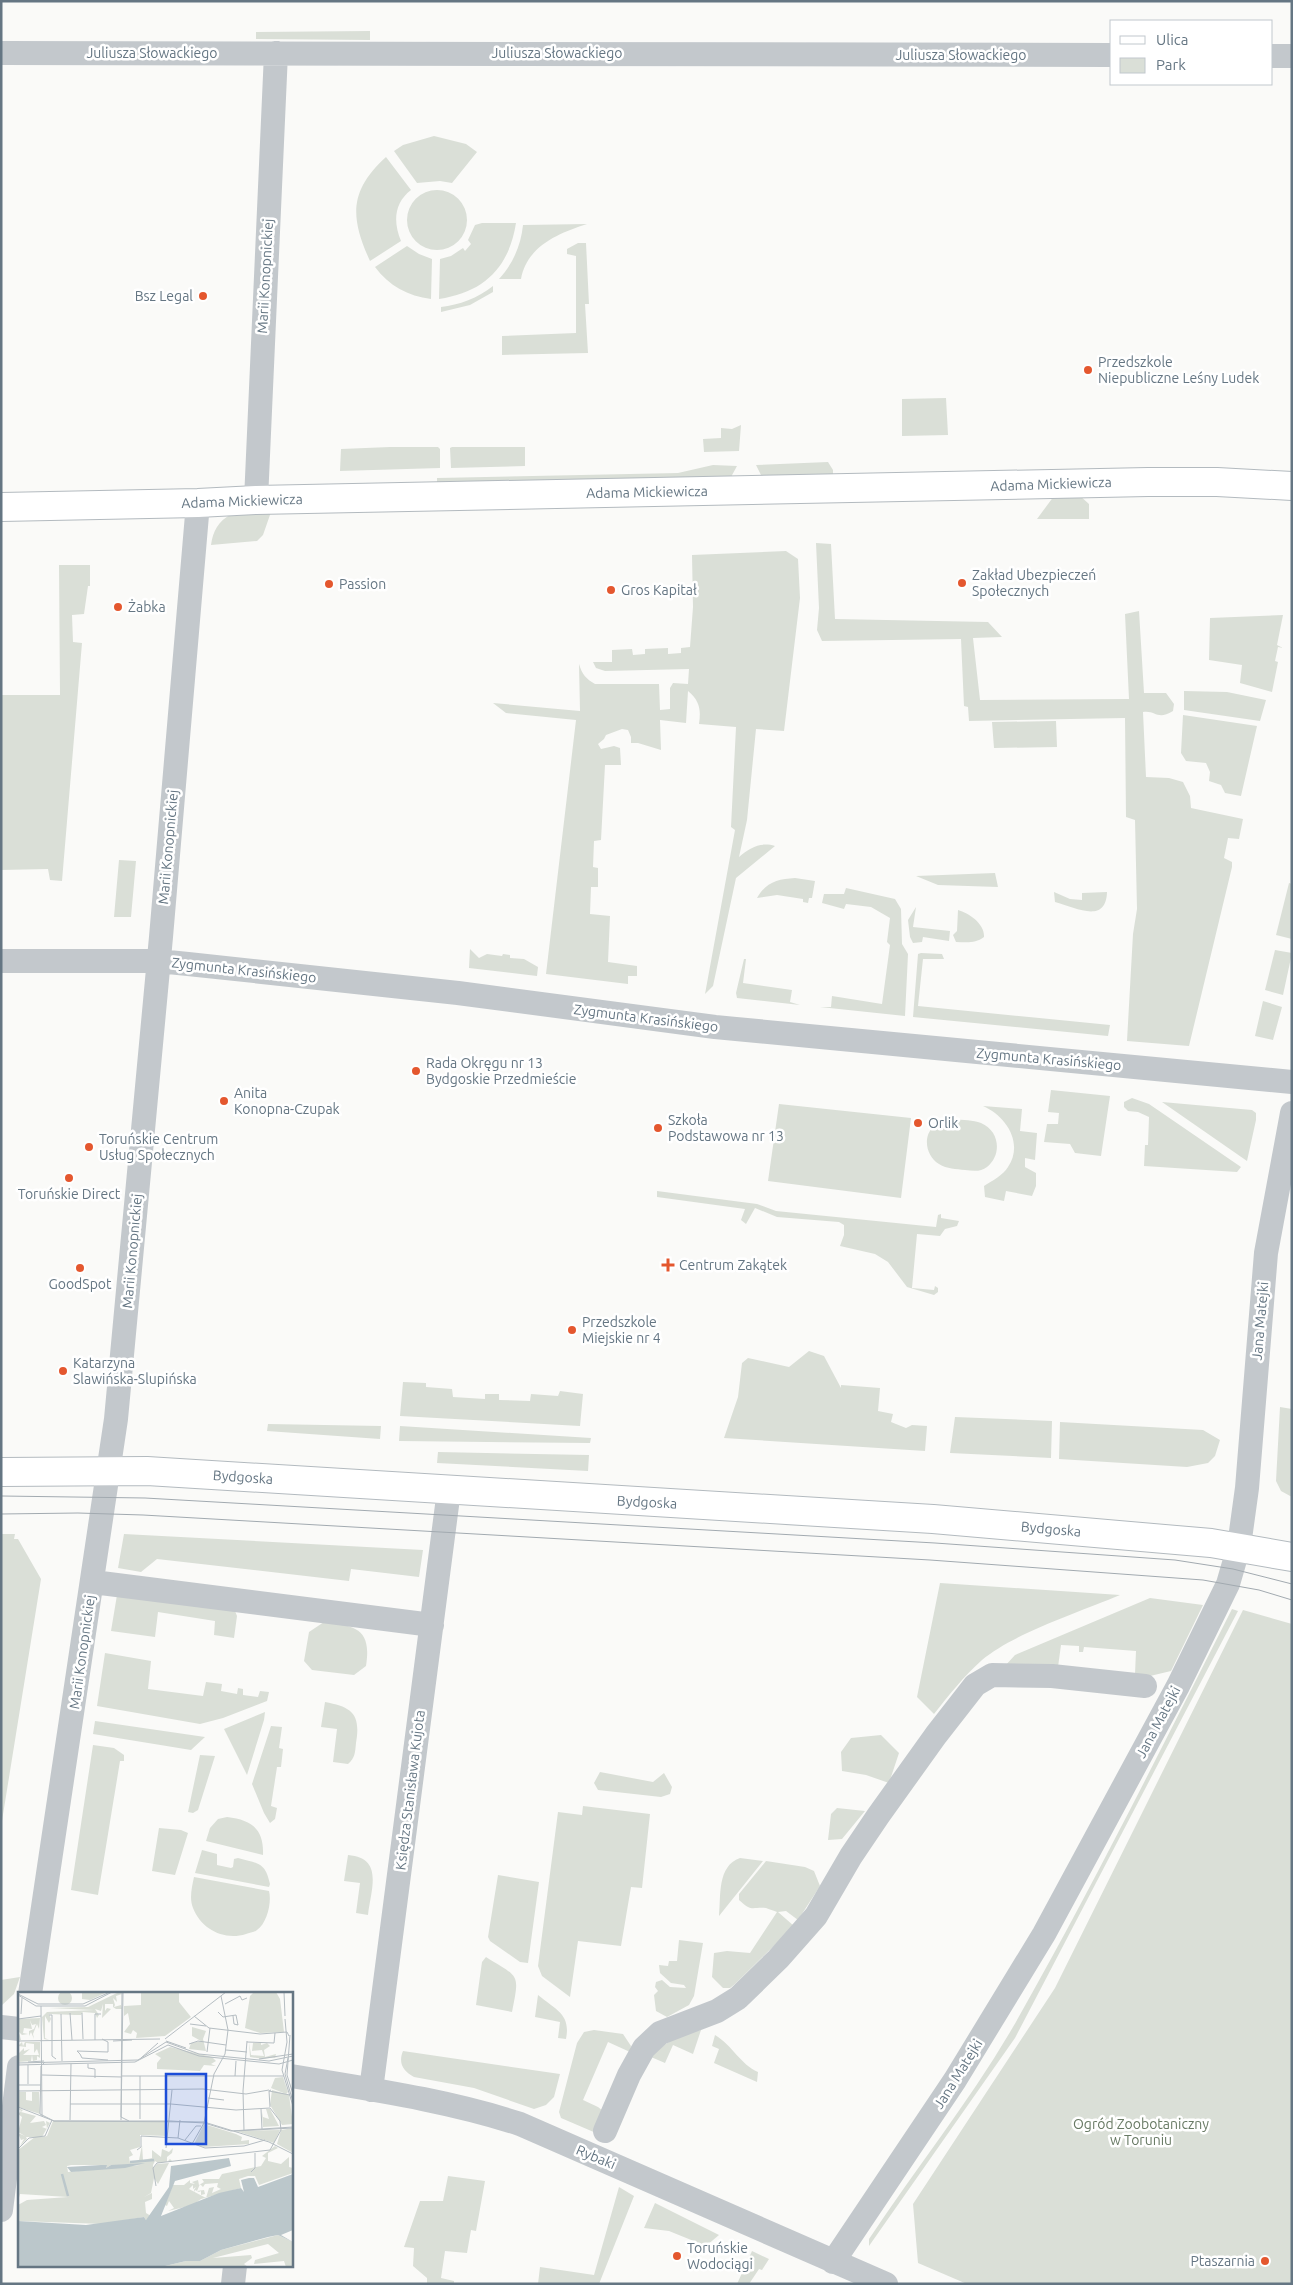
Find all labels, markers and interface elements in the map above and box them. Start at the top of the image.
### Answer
legend [1110,20,1273,85]
text: Ulica [1156,31,1188,48]
street label: Juliusza Słowackiego [86,45,218,61]
street label: Juliusza Słowackiego [491,45,623,61]
street label: Juliusza Słowackiego [895,47,1027,63]
text: Park [1156,56,1186,73]
street label: Marii Konopnickiej [254,218,276,334]
place label: Bsz Legal [135,288,193,304]
marker: Bsz Legal [197,290,209,302]
place label: Przedszkole Niepubliczne Leśny Ludek [1098,354,1259,386]
marker: Przedszkole Niepubliczne Leśny Ludek [1082,364,1094,376]
street label: Adama Mickiewicza [990,474,1112,494]
street label: Adama Mickiewicza [586,483,708,501]
street label: Adama Mickiewicza [181,491,303,511]
place label: Zakład Ubezpieczeń Społecznych [972,567,1096,599]
place label: Passion [339,576,386,592]
marker: Zakład Ubezpieczeń Społecznych [956,577,968,589]
marker: Passion [323,578,335,590]
place label: Gros Kapitał [621,582,697,598]
marker: Gros Kapitał [605,584,617,596]
place label: Żabka [128,599,166,615]
marker: Żabka [112,601,124,613]
street label: Marii Konopnickiej [155,789,181,905]
street label: Zygmunta Krasińskiego [171,954,317,986]
street label: Zygmunta Krasińskiego [573,1001,719,1035]
street label: Zygmunta Krasińskiego [976,1045,1122,1073]
place label: Rada Okręgu nr 13 Bydgoskie Przedmieście [426,1055,576,1087]
marker: Rada Okręgu nr 13 Bydgoskie Przedmieście [410,1065,422,1077]
place label: Anita Konopna-Czupak [234,1085,340,1117]
marker: Anita Konopna-Czupak [218,1095,230,1107]
place label: Szkoła Podstawowa nr 13 [668,1112,784,1144]
place label: Orlik [928,1115,958,1131]
marker: Orlik [912,1117,924,1129]
marker: Szkoła Podstawowa nr 13 [652,1122,664,1134]
place label: Toruńskie Centrum Usług Społecznych [99,1131,218,1163]
marker: Toruńskie Centrum Usług Społecznych [83,1141,95,1153]
marker: Toruńskie Direct [63,1172,75,1184]
place label: Toruńskie Direct [18,1186,121,1202]
street label: Marii Konopnickiej [119,1193,145,1309]
place label: Centrum Zakątek [679,1257,787,1273]
marker: Centrum Zakątek [661,1258,675,1272]
marker: GoodSpot [74,1262,86,1274]
place label: GoodSpot [48,1276,112,1292]
street label: Jana Matejki [1249,1281,1271,1361]
place label: Przedszkole Miejskie nr 4 [582,1314,661,1346]
marker: Przedszkole Miejskie nr 4 [566,1324,578,1336]
place label: Katarzyna Slawińska-Slupińska [73,1355,197,1387]
marker: Katarzyna Slawińska-Slupińska [57,1365,69,1377]
street label: Bydgoska [212,1467,274,1487]
street label: Bydgoska [616,1492,678,1512]
street label: Bydgoska [1020,1518,1082,1540]
street label: Marii Konopnickiej [66,1594,98,1710]
street label: Jana Matejki [1132,1683,1184,1761]
street label: Księdza Stanisława Kujota [392,1709,428,1871]
inset map [18,1992,292,2268]
street label: Jana Matejki [930,2036,986,2112]
park label: Ogród Zoobotaniczny w Toruniu [1073,2116,1209,2148]
street label: Rybaki [574,2142,618,2172]
place label: Toruńskie Wodociągi [687,2240,753,2272]
marker: Toruńskie Wodociągi [671,2250,683,2262]
place label: Ptaszarnia [1190,2253,1255,2269]
marker: Ptaszarnia [1259,2255,1271,2267]

